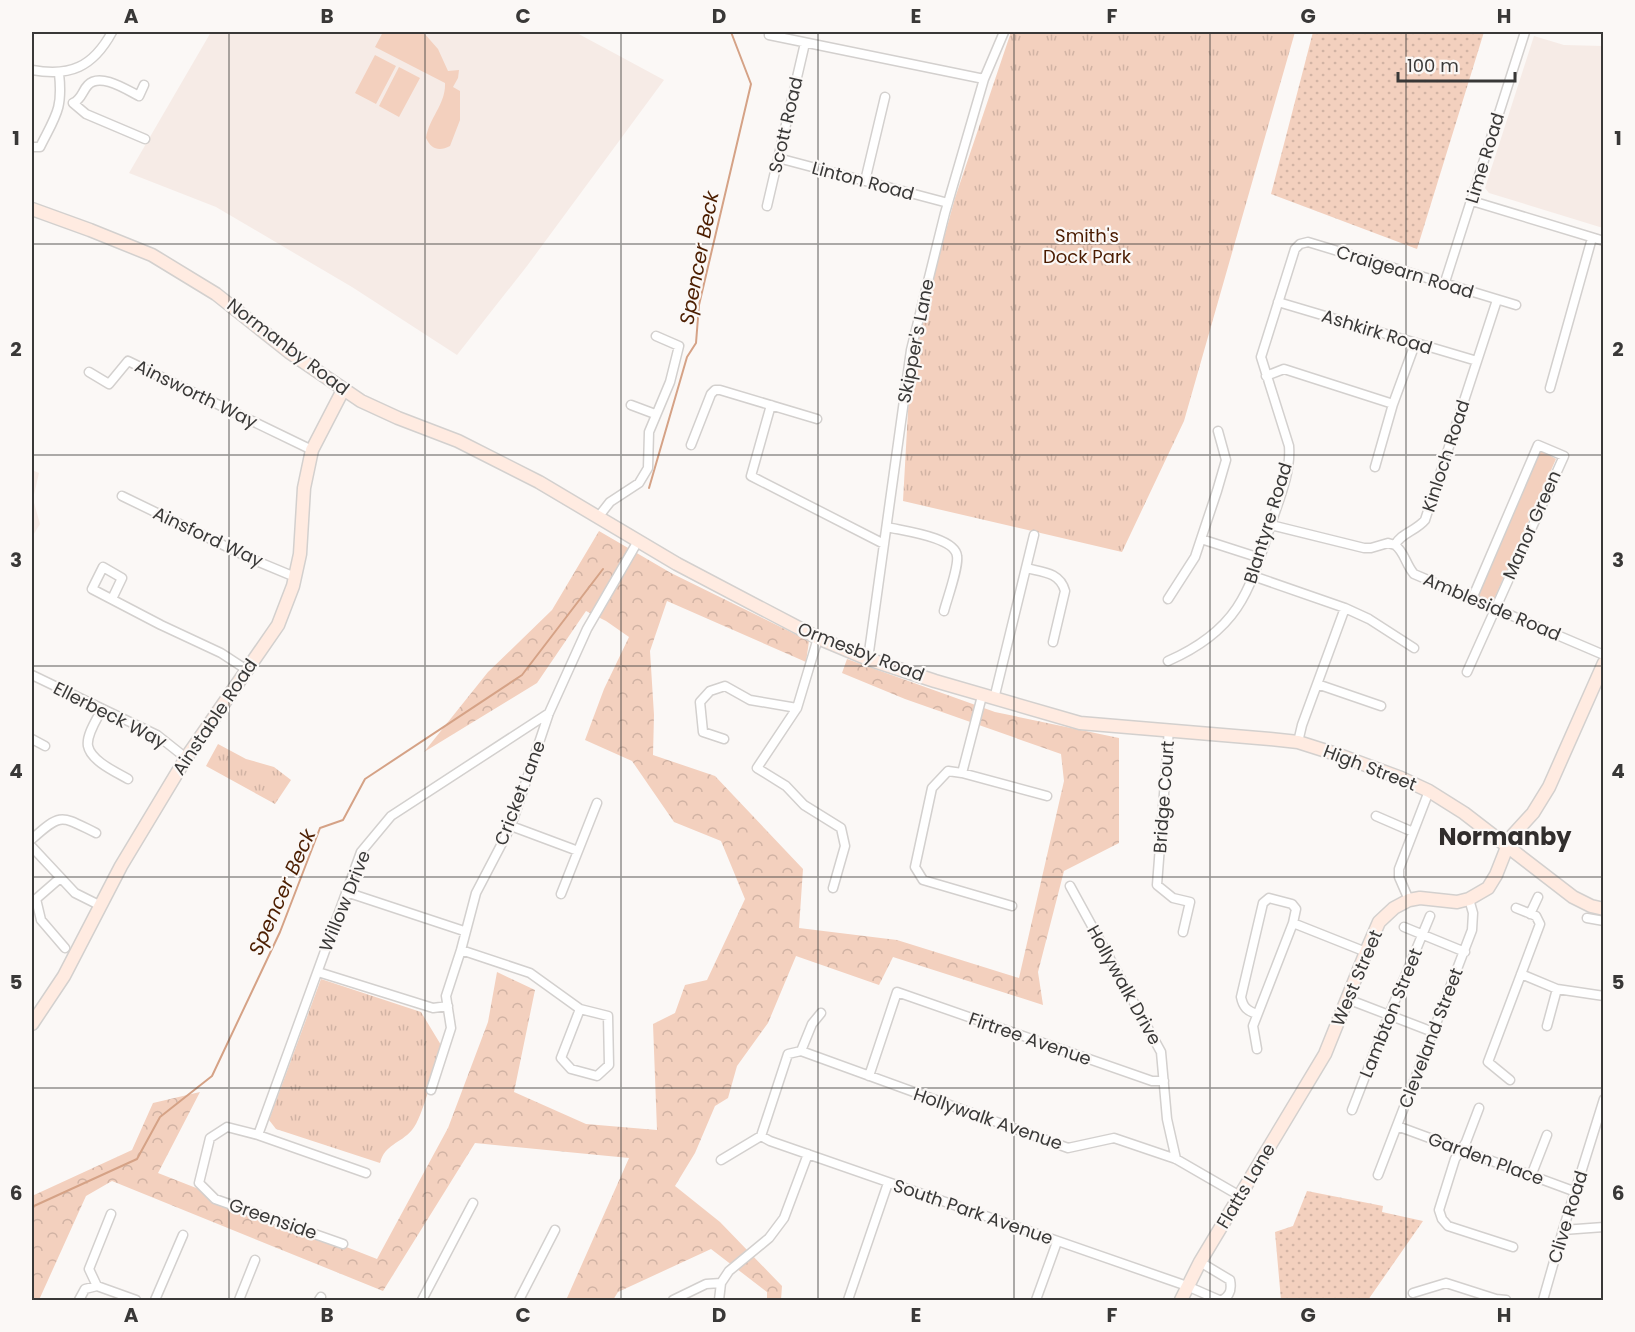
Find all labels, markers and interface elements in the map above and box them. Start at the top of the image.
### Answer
text: A [124,2,139,30]
text: B [320,2,334,30]
text: C [515,2,531,30]
text: D [712,2,726,30]
text: E [911,2,921,30]
text: F [1107,2,1118,30]
text: G [1300,2,1316,30]
text: H [1497,2,1511,30]
scale bar [1398,45,1515,83]
text: 100 m [1407,53,1459,78]
street label: Scott Road [762,74,809,175]
street label: Lime Road [1459,109,1510,206]
text: 1 [12,124,20,152]
text: 1 [1614,124,1622,152]
street label: Linton Road [809,155,917,206]
water label: Spencer Beck [672,187,726,327]
park label: Smith's Dock Park [1043,223,1132,269]
street label: Craigearn Road [1333,239,1477,304]
street label: Skipper's Lane [891,277,940,405]
street label: Normanby Road [222,292,355,401]
street label: Ashkirk Road [1319,303,1435,360]
text: 2 [10,335,22,363]
text: 2 [1612,335,1624,363]
street label: Ainsworth Way [131,353,262,434]
street label: Kinloch Road [1416,396,1475,515]
street label: Blantyre Road [1237,459,1298,586]
street label: Manor Green [1496,466,1567,583]
street label: Ainsford Way [149,500,267,573]
text: 3 [10,546,22,574]
text: 3 [1612,546,1624,574]
street label: Ambleside Road [1420,566,1565,647]
street label: Ormesby Road [794,616,928,687]
street label: Ainstable Road [166,654,263,780]
street label: Ellerbeck Way [49,675,171,754]
street label: Cricket Lane [488,737,551,849]
street label: High Street [1320,738,1420,797]
street label: Bridge Court [1147,740,1180,854]
text: 4 [9,757,23,785]
text: 4 [1611,757,1625,785]
district label: Normanby [1439,820,1572,853]
water label: Spencer Beck [242,823,323,960]
street label: Willow Drive [313,846,376,955]
street label: Hollywalk Drive [1081,920,1168,1049]
street label: West Street [1325,926,1388,1030]
street label: Lambton Street [1353,944,1428,1081]
street label: Cleveland Street [1392,964,1469,1112]
text: 5 [10,968,23,996]
text: 5 [1612,968,1625,996]
street label: Firtree Avenue [965,1006,1095,1071]
street label: Hollywalk Avenue [910,1081,1066,1156]
street label: Garden Place [1425,1126,1548,1191]
street label: Flatts Lane [1210,1138,1281,1233]
street label: Clive Road [1542,1167,1593,1266]
street label: South Park Avenue [890,1172,1056,1251]
text: 6 [10,1179,22,1207]
text: 6 [1612,1179,1624,1207]
street label: Greenside [226,1192,321,1245]
text: A [124,1301,139,1329]
text: B [320,1301,334,1329]
text: C [515,1301,531,1329]
text: D [712,1301,726,1329]
text: E [911,1301,921,1329]
text: F [1107,1301,1118,1329]
text: G [1300,1301,1316,1329]
text: H [1497,1301,1511,1329]

